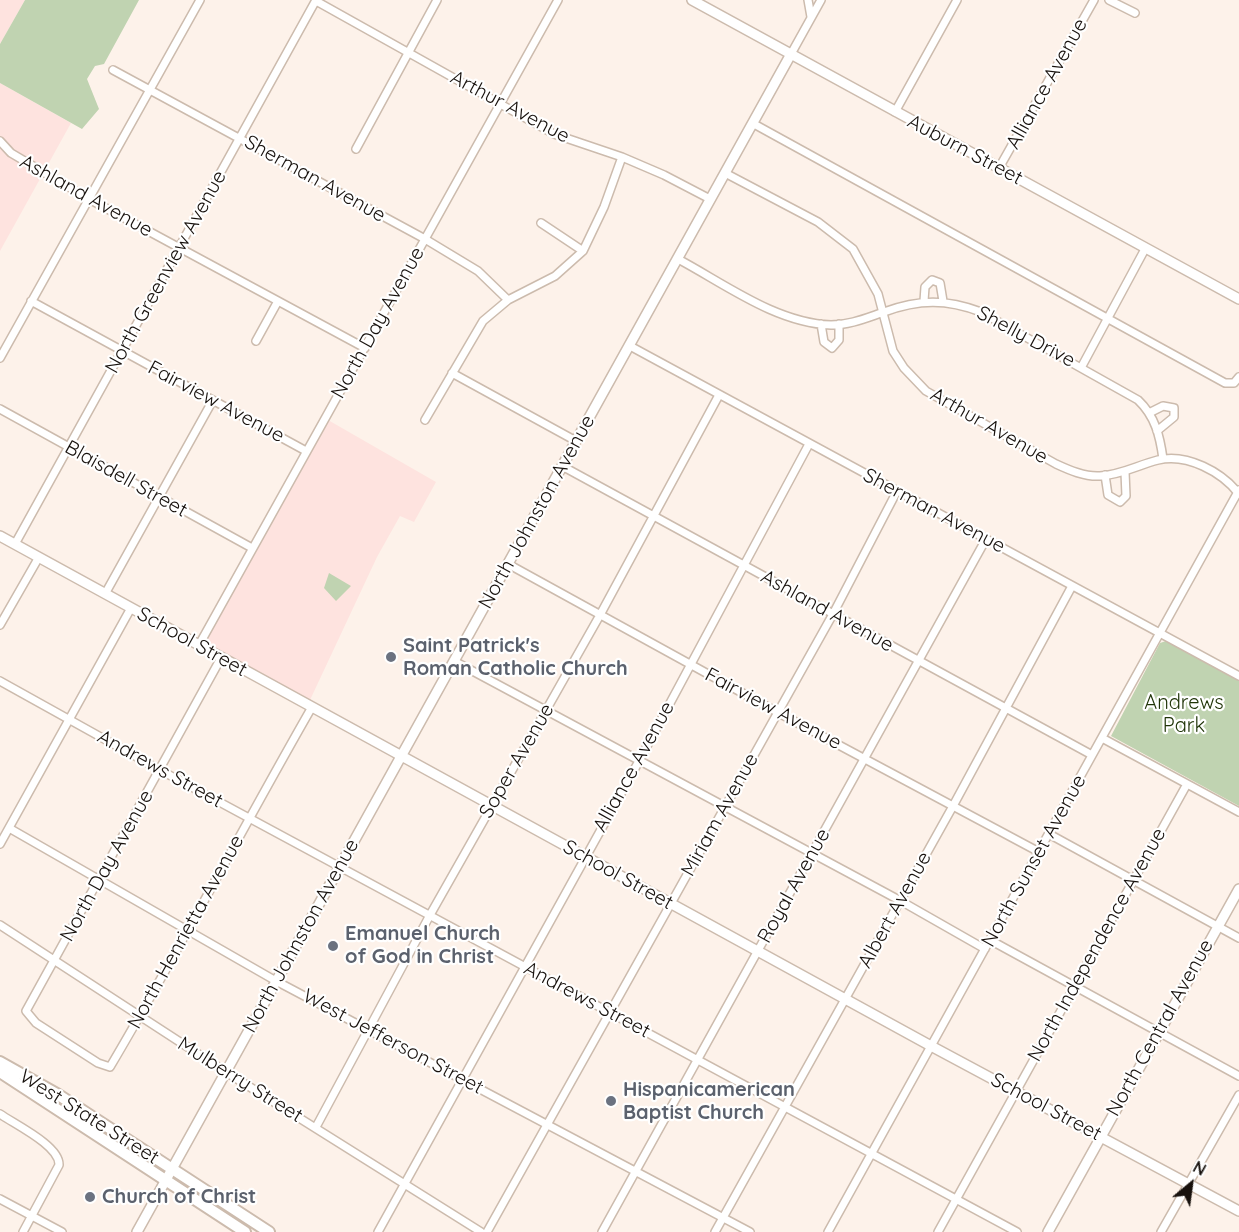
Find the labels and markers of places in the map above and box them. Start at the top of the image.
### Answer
place label: Saint Patrick's Roman Catholic Church [403,634,628,681]
marker: Saint Patrick's Roman Catholic Church [384,650,398,664]
place label: Emanuel Church of God in Christ [345,922,500,969]
marker: Emanuel Church of God in Christ [326,939,340,953]
place label: Hispanicamerican Baptist Church [623,1078,795,1125]
marker: Hispanicamerican Baptist Church [604,1094,618,1108]
place label: Church of Christ [102,1185,256,1209]
marker: Church of Christ [83,1190,97,1204]

